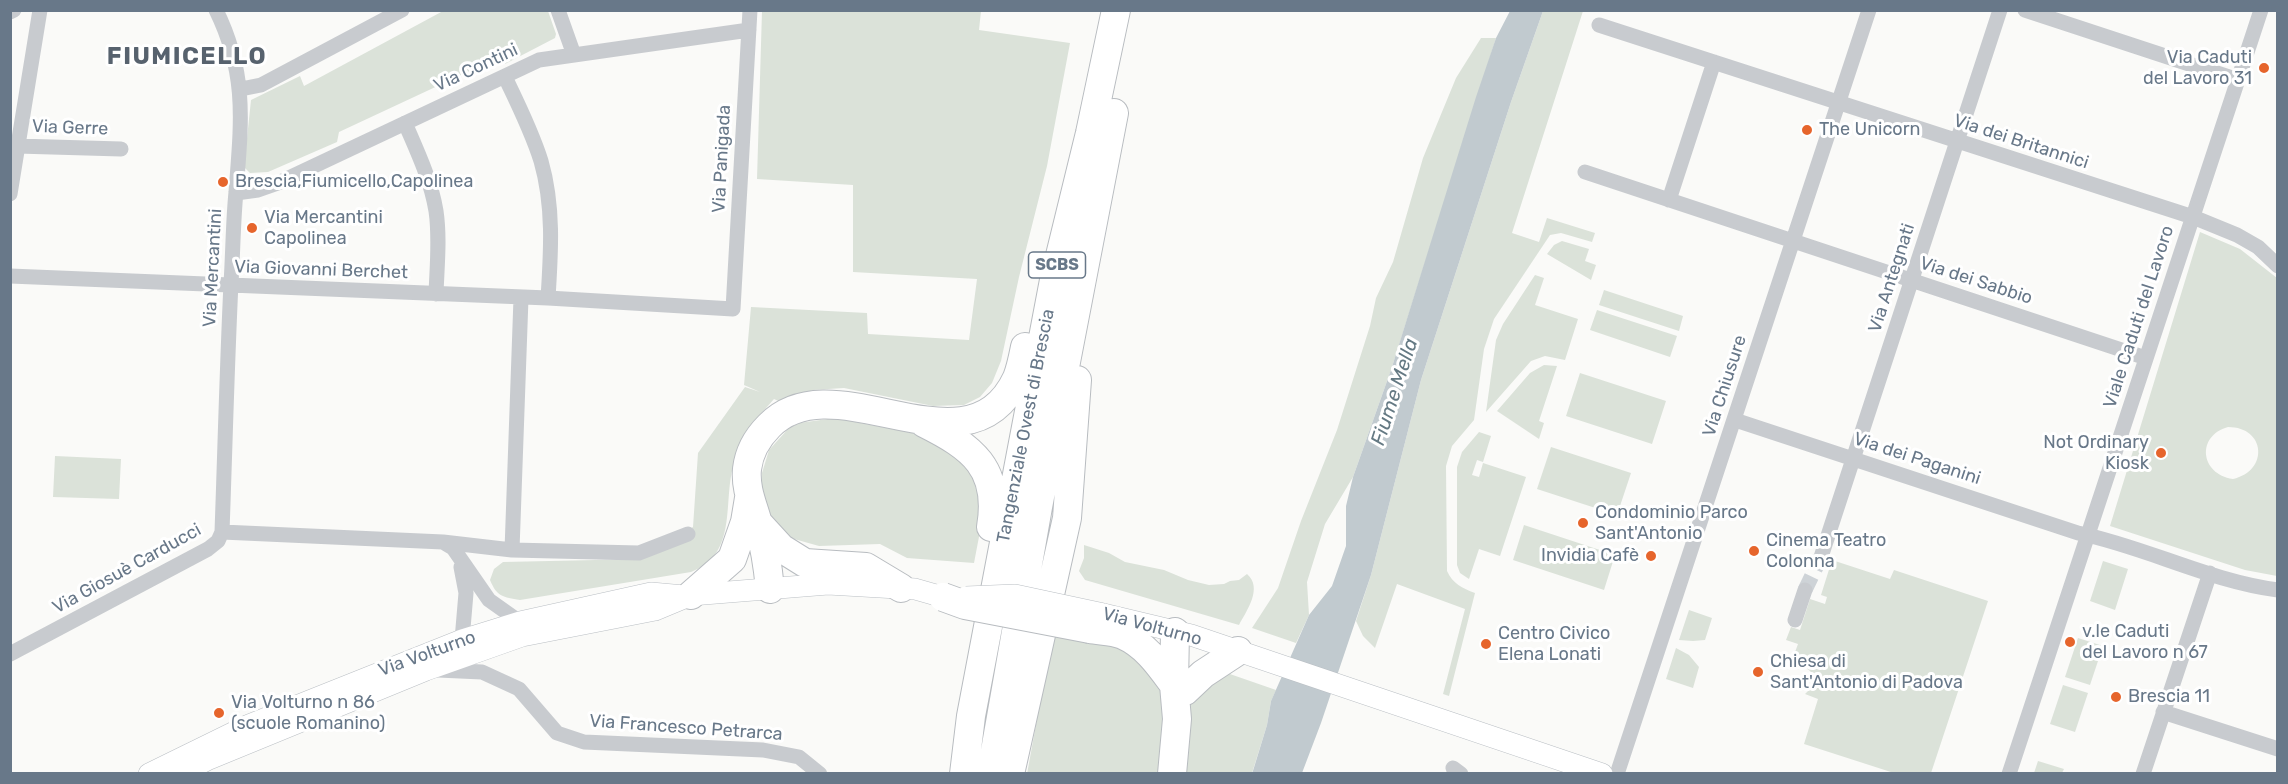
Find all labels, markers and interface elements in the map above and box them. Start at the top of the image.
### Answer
street label: Via Contini [431,39,521,97]
district label: FIUMICELLO [107,43,267,71]
place label: Via Caduti del Lavoro 31 [2143,47,2252,90]
marker: Via Caduti del Lavoro 31 [2257,61,2271,75]
street label: Via Panigada [708,104,736,214]
street label: Via dei Britannici [1951,110,2091,174]
street label: Via Gerre [31,116,109,140]
place label: The Unicorn [1819,119,1920,141]
marker: The Unicorn [1800,123,1814,137]
place label: Brescia,Fiumicello,Capolinea [235,171,473,193]
marker: Brescia,Fiumicello,Capolinea [216,175,230,189]
place label: Via Mercantini Capolinea [264,207,383,250]
street label: Via Mercantini [199,208,227,328]
marker: Via Mercantini Capolinea [245,221,259,235]
street label: Via Antegnati [1864,221,1920,335]
street label: Viale Caduti del Lavoro [2099,223,2179,411]
road number: SCBS [1028,252,1086,278]
street label: Via dei Sabbio [1917,253,2035,309]
street label: Via Giovanni Berchet [234,256,408,284]
street label: Tangenziale Ovest di Brescia [993,307,1059,545]
street label: Via Chiusure [1698,333,1752,439]
water label: Fiume Mella [1366,335,1424,449]
street label: Via dei Paganini [1851,428,1983,490]
place label: Not Ordinary Kiosk [2043,432,2149,474]
marker: Not Ordinary Kiosk [2154,446,2168,460]
place label: Condominio Parco Sant'Antonio [1595,502,1748,544]
marker: Condominio Parco Sant'Antonio [1576,516,1590,530]
street label: Via Giosuè Carducci [49,519,205,619]
place label: Cinema Teatro Colonna [1766,530,1886,572]
marker: Cinema Teatro Colonna [1747,544,1761,558]
place label: Invidia Cafè [1541,545,1639,567]
marker: Invidia Cafè [1644,549,1658,563]
street label: Via Volturno [1100,603,1204,651]
place label: v.le Caduti del Lavoro n 67 [2082,621,2208,664]
place label: Centro Civico Elena Lonati [1498,623,1610,666]
street label: Via Volturno [375,626,479,682]
marker: v.le Caduti del Lavoro n 67 [2063,635,2077,649]
marker: Centro Civico Elena Lonati [1479,637,1493,651]
place label: Chiesa di Sant'Antonio di Padova [1770,651,1963,694]
marker: Chiesa di Sant'Antonio di Padova [1751,665,1765,679]
place label: Brescia 11 [2128,686,2210,708]
marker: Brescia 11 [2109,690,2123,704]
place label: Via Volturno n 86 (scuole Romanino) [231,692,385,734]
marker: Via Volturno n 86 (scuole Romanino) [212,706,226,720]
street label: Via Francesco Petrarca [589,710,783,746]

